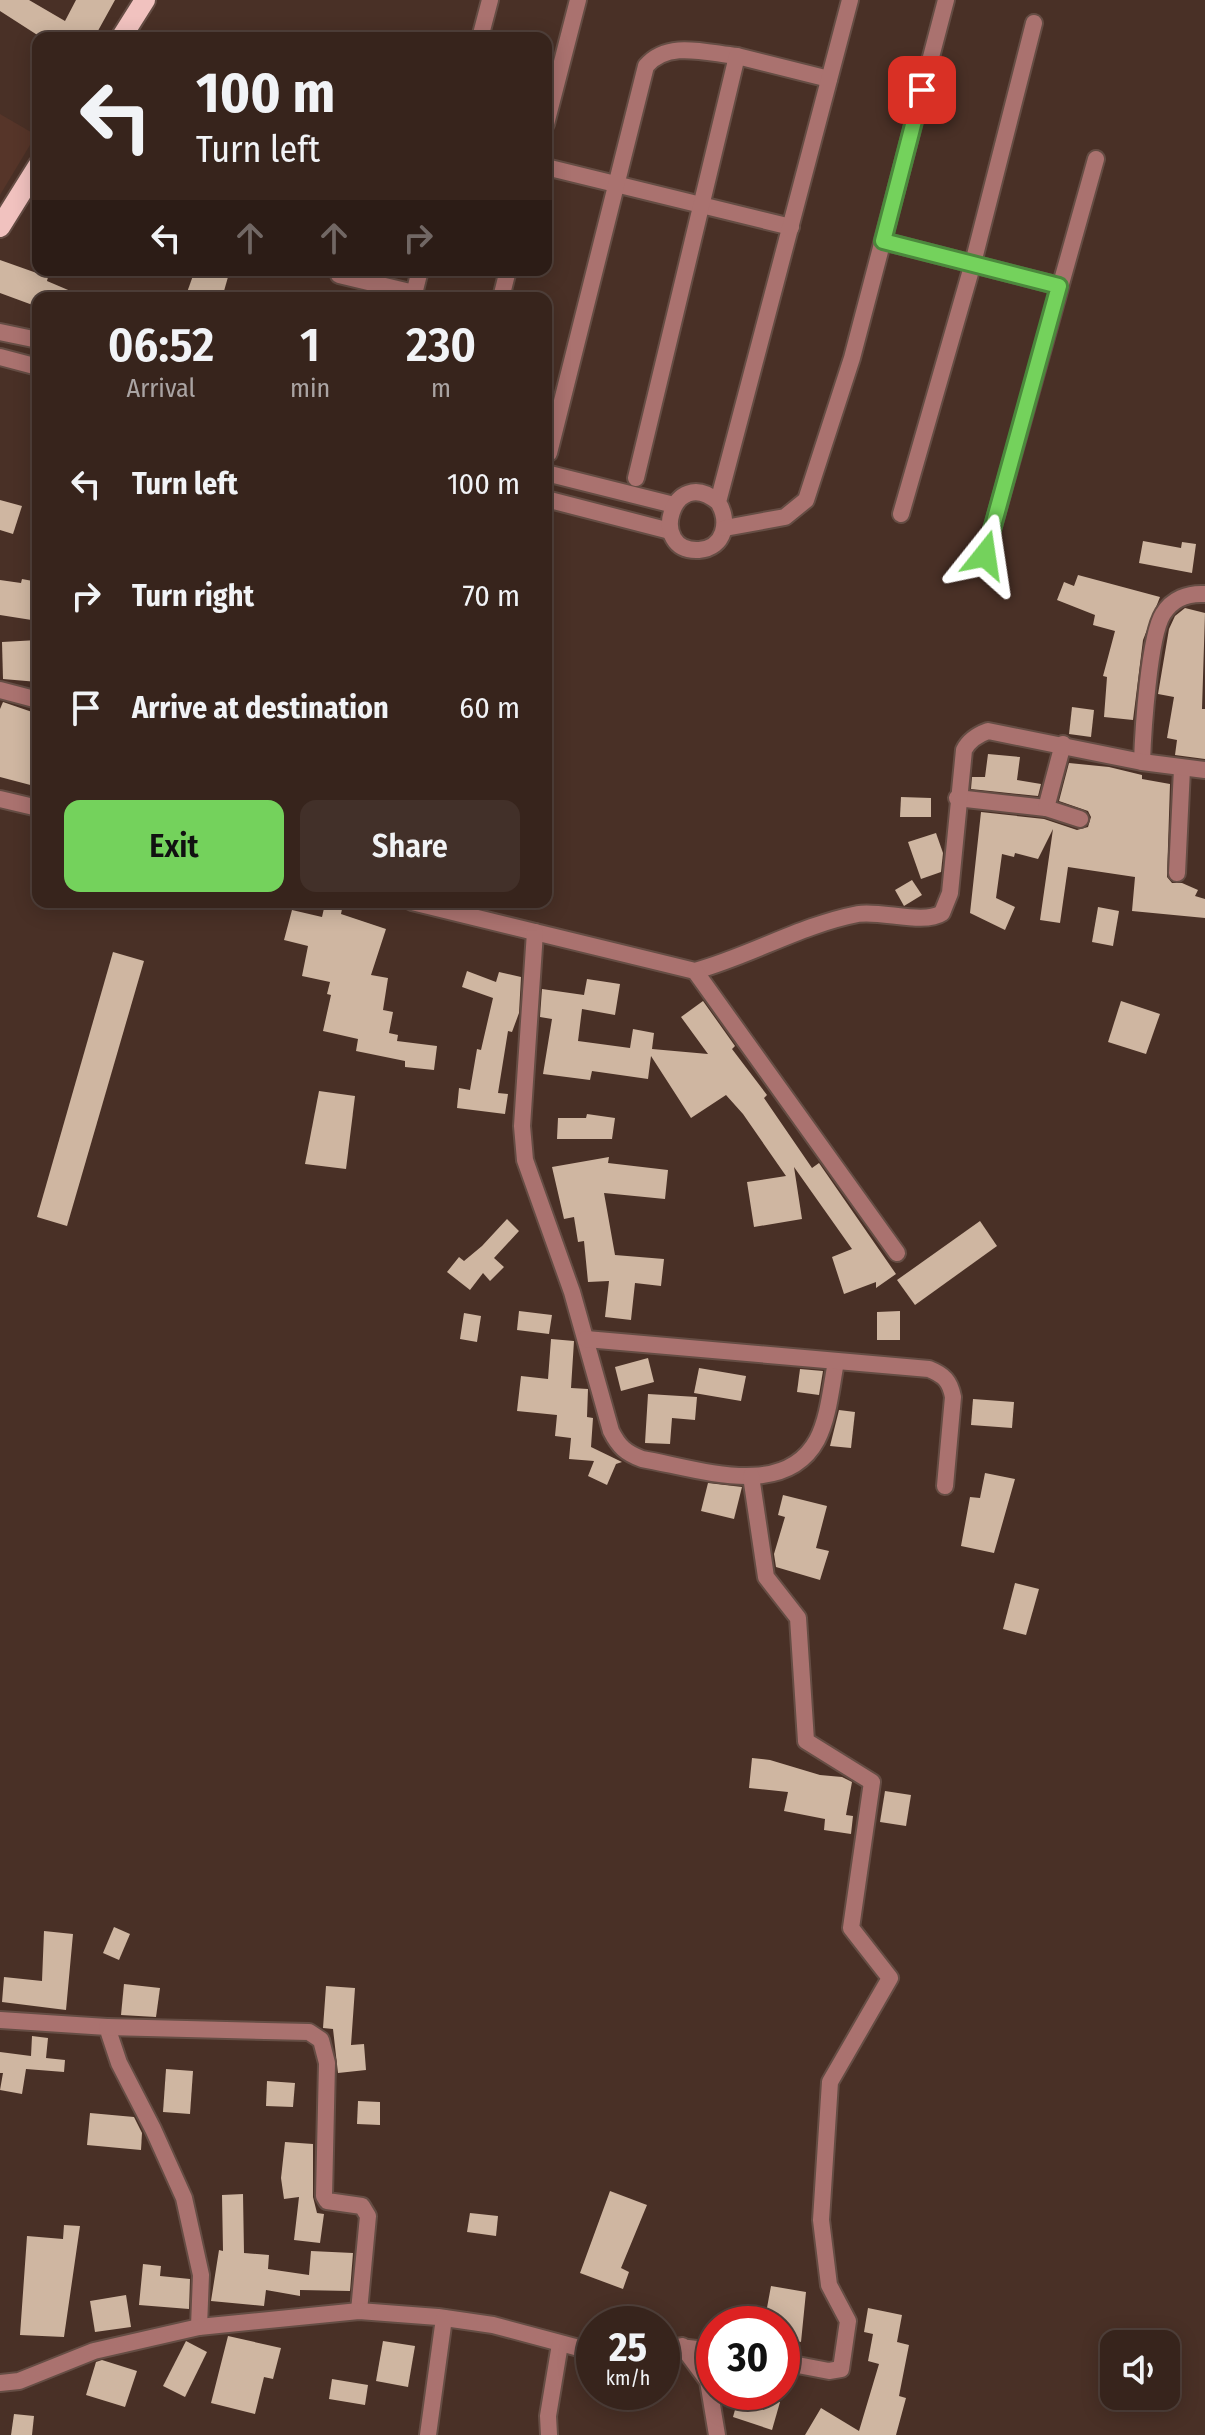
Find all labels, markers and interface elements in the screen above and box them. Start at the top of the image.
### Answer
pin [888,56,956,124]
text: 100 m [196,60,335,127]
icon: left [64,64,168,168]
icon: arrive [900,68,944,112]
text: Turn left [196,128,320,172]
icon: left [144,216,188,260]
icon: ahead [228,216,272,260]
icon: ahead [312,216,356,260]
icon: right [396,216,440,260]
text: 06:52 [108,316,214,374]
text: 1 [300,316,320,374]
text: 230 [406,316,476,374]
text: Arrival [127,373,195,404]
text: min [290,373,330,404]
text: m [431,373,451,404]
icon: left [64,462,108,506]
text: Turn left [132,466,238,502]
text: 100 m [447,466,520,502]
position arrow [943,513,1027,597]
icon: right [64,574,108,618]
text: Turn right [132,578,254,614]
text: 70 m [462,578,520,614]
icon: arrive [64,686,108,730]
text: Arrive at destination [132,690,389,726]
text: 60 m [459,690,520,726]
button: Exit [64,800,284,892]
button: Share [300,800,520,892]
speed limit sign: 30 [696,2306,800,2410]
text: 25 [609,2324,647,2372]
map controls [1100,2330,1180,2410]
button: sound [1100,2330,1180,2410]
text: km/h [606,2366,650,2390]

